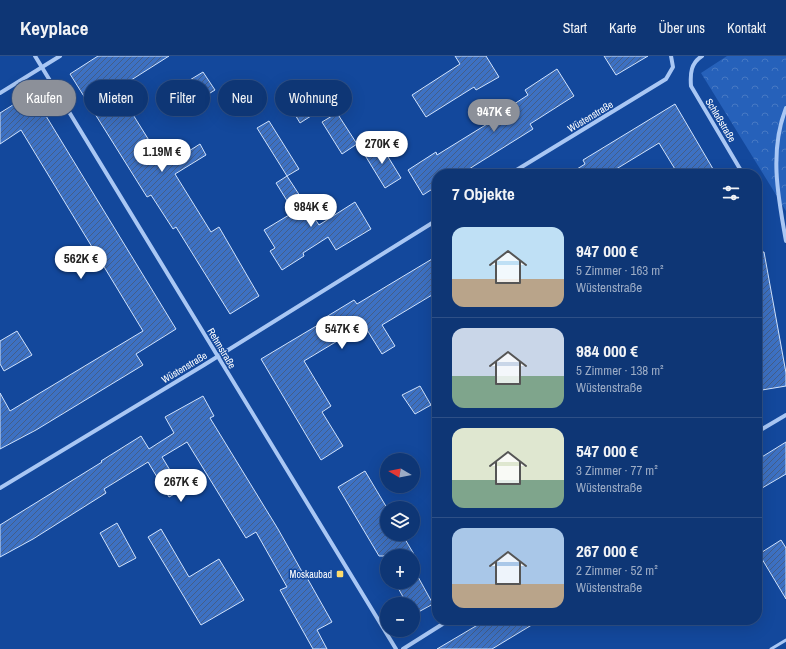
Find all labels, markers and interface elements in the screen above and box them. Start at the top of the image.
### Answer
text: Keyplace [20,15,88,41]
text: Start [563,19,587,37]
text: Karte [609,19,636,37]
text: Über uns [658,19,705,37]
text: Kontakt [727,19,766,37]
chip: Kaufen [12,80,76,116]
chip: Mieten [84,80,148,116]
chip: Filter [156,80,210,116]
chip: Neu [218,80,267,116]
chip: Wohnung [275,80,352,116]
street label: Schloßstraße [702,96,739,145]
street label: Wüstenstraße [565,98,616,135]
pin: 947K € [461,99,527,133]
text: 947K € [477,103,511,120]
pin: 270K € [349,131,415,165]
text: 270K € [365,135,399,152]
pin: 1.19M € [125,139,199,173]
text: 1.19M € [143,143,181,160]
text: 7 Objekte [452,182,515,205]
icon: filters [720,182,742,204]
pin: 984K € [278,194,344,228]
text: 984K € [294,198,328,215]
text: 947 000 € [576,239,638,262]
icon: home [484,243,532,291]
pin: 562K € [48,246,114,280]
text: 562K € [64,250,98,267]
text: 5 Zimmer · 163 m² [576,262,664,279]
text: Wüstenstraße [576,279,642,296]
pin: 547K € [309,316,375,350]
text: 547K € [325,320,359,337]
street label: Rehmstraße [204,326,239,371]
text: 984 000 € [576,339,638,362]
icon: home [484,344,532,392]
street label: Wüstenstraße [159,349,210,386]
text: 5 Zimmer · 138 m² [576,362,664,379]
text: Wüstenstraße [576,379,642,396]
text: 547 000 € [576,439,638,462]
icon: home [484,444,532,492]
north arrow [380,453,420,493]
map controls [380,453,420,637]
text: 3 Zimmer · 77 m² [576,462,658,479]
pin: 267K € [148,469,214,503]
text: 267K € [164,473,198,490]
text: Wüstenstraße [576,479,642,496]
button: layers [380,501,420,541]
text: 267 000 € [576,539,638,562]
icon: home [484,544,532,592]
button: + [380,549,420,589]
text: 2 Zimmer · 52 m² [576,562,658,579]
place label: Moskaubad [290,568,332,581]
marker: Moskaubad [335,569,345,579]
text: Wüstenstraße [576,579,642,596]
button: − [380,597,420,637]

